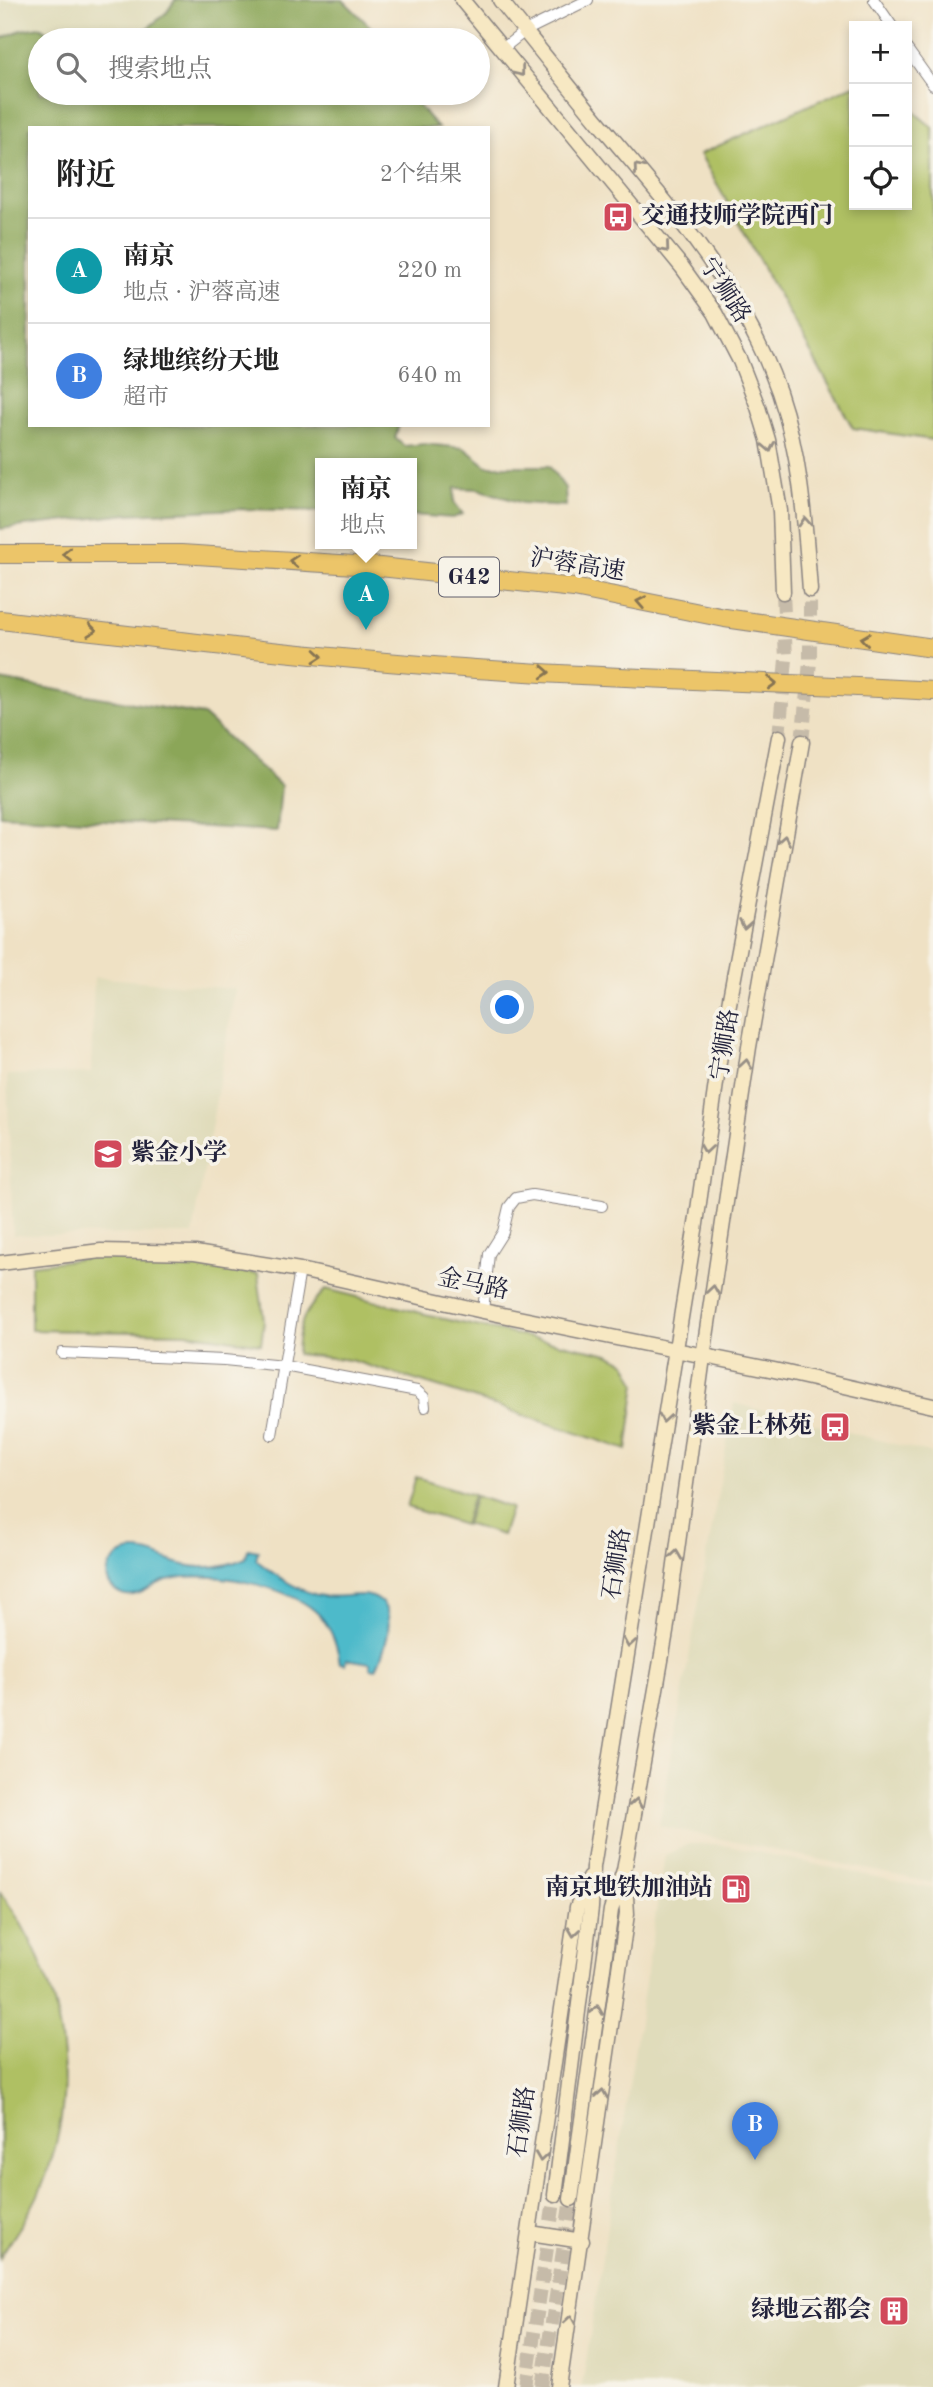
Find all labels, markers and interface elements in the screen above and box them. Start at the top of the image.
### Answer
map controls [849,21,912,210]
button: + [849,21,912,84]
search box [28,28,490,105]
icon: search [52,48,90,86]
text: 搜索地点 [108,57,212,83]
one-way arrow [512,65,525,77]
button: − [849,84,912,147]
button: locate [849,147,912,210]
text: 附近 [56,161,116,191]
text: 2个结果 [380,163,462,186]
one-way arrow [634,164,646,177]
bus stop icon: 交通技师学院西门 [601,200,635,234]
place label: 交通技师学院西门 [641,202,833,229]
one-way arrow [657,239,669,252]
text: 南京 [123,244,175,270]
street label: 宁狮路 [694,253,756,328]
text: A [70,259,88,282]
text: 220 m [397,259,462,282]
text: 地点 · 沪蓉高速 [123,281,280,304]
text: 绿地缤纷天地 [123,349,279,375]
text: B [71,364,87,387]
text: 640 m [397,364,462,387]
text: 超市 [123,386,169,409]
one-way arrow [761,441,776,453]
popup [315,458,417,549]
text: 南京 [340,477,392,503]
text: 地点 [340,514,386,537]
one-way arrow [798,516,813,527]
street label: 沪蓉高速 [528,544,627,585]
one-way arrow [61,546,71,562]
one-way arrow [288,554,299,569]
road number: G42 [439,558,499,596]
pin: A [343,572,389,630]
one-way arrow [635,595,647,610]
one-way arrow [86,623,98,638]
one-way arrow [860,632,871,647]
one-way arrow [312,648,324,663]
one-way arrow [540,665,551,680]
one-way arrow [767,675,778,690]
one-way arrow [776,834,791,846]
one-way arrow [738,919,753,931]
your location [490,990,524,1024]
street label: 宁狮路 [706,1007,743,1082]
one-way arrow [738,1059,753,1070]
school or university icon: 紫金小学 [91,1137,125,1171]
place label: 紫金小学 [131,1139,227,1166]
one-way arrow [699,1143,714,1155]
street label: 金马路 [435,1263,511,1304]
one-way arrow [705,1284,720,1295]
bus stop icon: 紫金上林苑 [818,1410,852,1444]
one-way arrow [657,1412,672,1424]
place label: 紫金上林苑 [692,1412,812,1439]
street label: 石狮路 [598,1526,635,1601]
one-way arrow [669,1549,684,1561]
one-way arrow [622,1637,637,1649]
one-way arrow [628,1798,643,1809]
fuel station icon: 南京地铁加油站 [719,1872,753,1906]
place label: 南京地铁加油站 [545,1874,713,1901]
one-way arrow [566,1926,581,1938]
one-way arrow [589,2004,604,2016]
street label: 石狮路 [503,2084,540,2159]
one-way arrow [594,2088,609,2100]
pin: B [732,2102,778,2160]
one-way arrow [533,2151,548,2163]
building icon: 绿地云都会 [877,2294,911,2328]
place label: 绿地云都会 [751,2296,871,2323]
one-way arrow [562,2314,577,2325]

